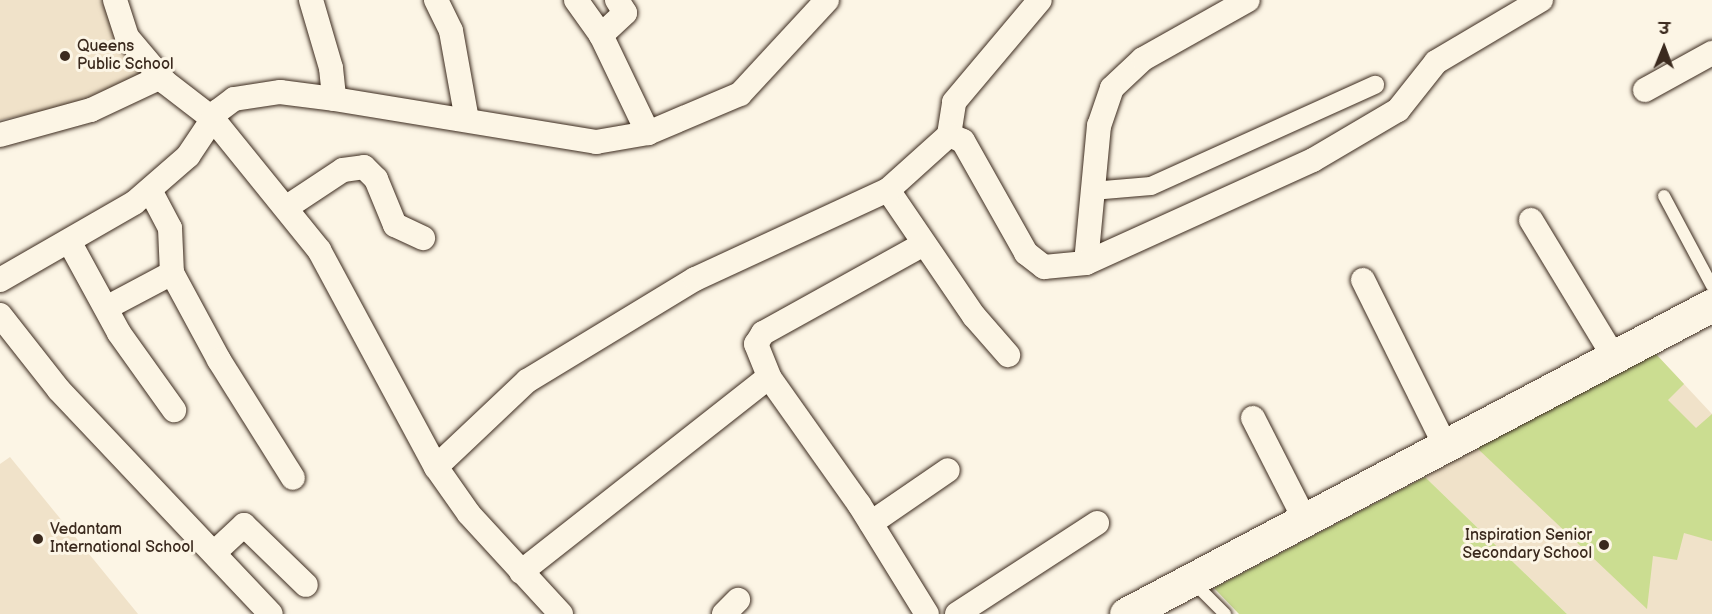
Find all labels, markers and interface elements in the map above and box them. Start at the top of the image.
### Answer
north arrow [1634,18,1694,78]
text: उ [1659,20,1670,39]
place label: Queens Public School [77,37,174,75]
marker: Queens Public School [58,49,72,63]
place label: Vedantam International School [50,520,194,558]
place label: Inspiration Senior Secondary School [1461,526,1592,564]
marker: Vedantam International School [31,532,45,546]
marker: Inspiration Senior Secondary School [1597,538,1611,552]

